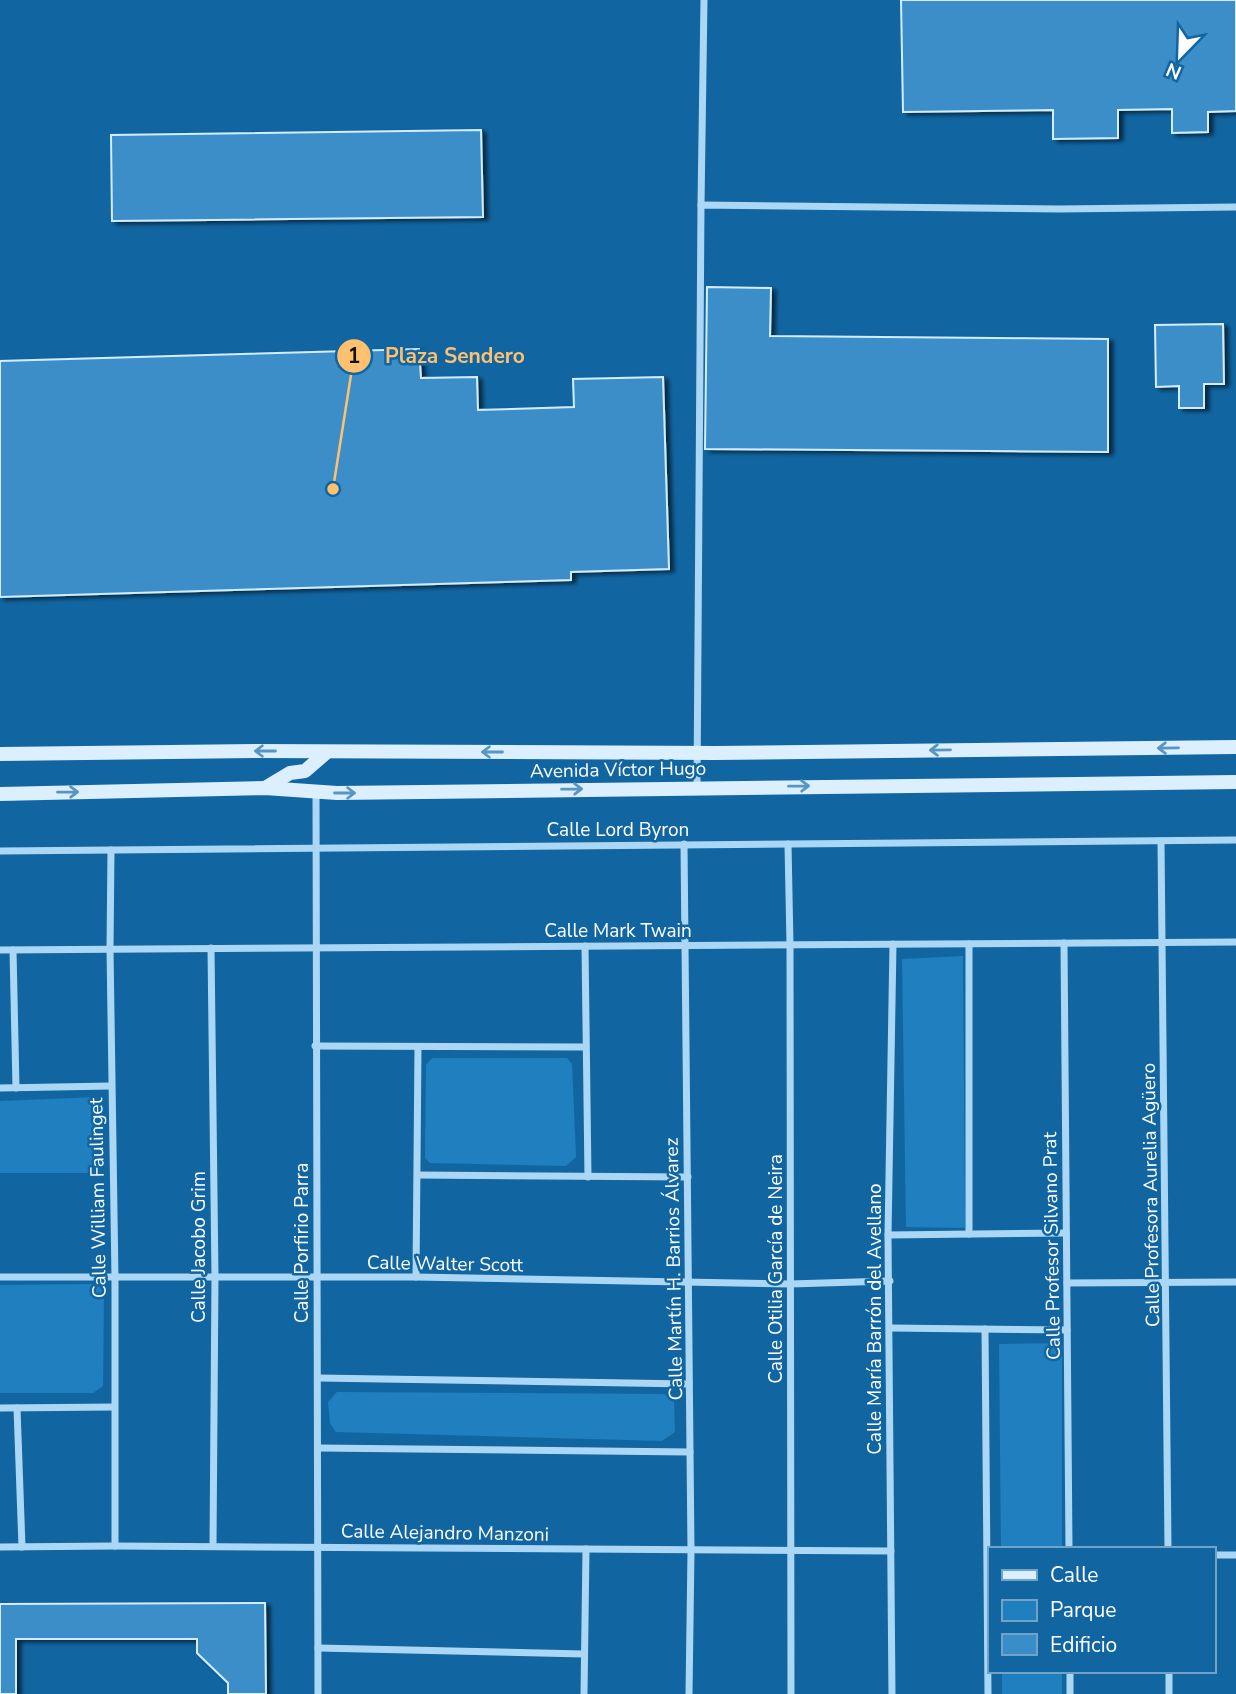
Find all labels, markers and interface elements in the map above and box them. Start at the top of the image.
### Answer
north arrow [1145,21,1215,91]
text: N [1162,56,1185,85]
callout: Plaza Sendero [336,335,539,377]
text: 1 [348,342,360,370]
text: Plaza Sendero [385,342,525,370]
one-way arrow [1157,741,1180,754]
one-way arrow [929,743,952,757]
one-way arrow [254,744,277,758]
one-way arrow [481,745,504,759]
street label: Avenida Víctor Hugo [530,755,706,785]
one-way arrow [788,779,811,793]
one-way arrow [560,783,583,796]
one-way arrow [56,786,79,799]
one-way arrow [333,786,356,800]
street label: Calle Lord Byron [547,817,689,843]
street label: Calle Mark Twain [544,918,692,944]
street label: Calle Profesora Aurelia Agüero [1136,1063,1166,1327]
street label: Calle William Faulinget [83,1097,113,1298]
street label: Calle Profesor Silvano Prat [1037,1131,1067,1360]
street label: Calle Martín H. Barrios Álvarez [659,1137,689,1401]
street label: Calle Otilia García de Neira [763,1154,789,1384]
street label: Calle Porfirio Parra [289,1163,315,1323]
street label: Calle Jacobo Grim [186,1171,212,1323]
street label: Calle María Barrón del Avellano [862,1183,888,1455]
street label: Calle Walter Scott [367,1250,524,1278]
street label: Calle Alejandro Manzoni [341,1518,549,1548]
legend [988,1547,1215,1673]
text: Calle [1050,1561,1098,1589]
text: Parque [1050,1596,1117,1624]
text: Edificio [1050,1631,1117,1659]

